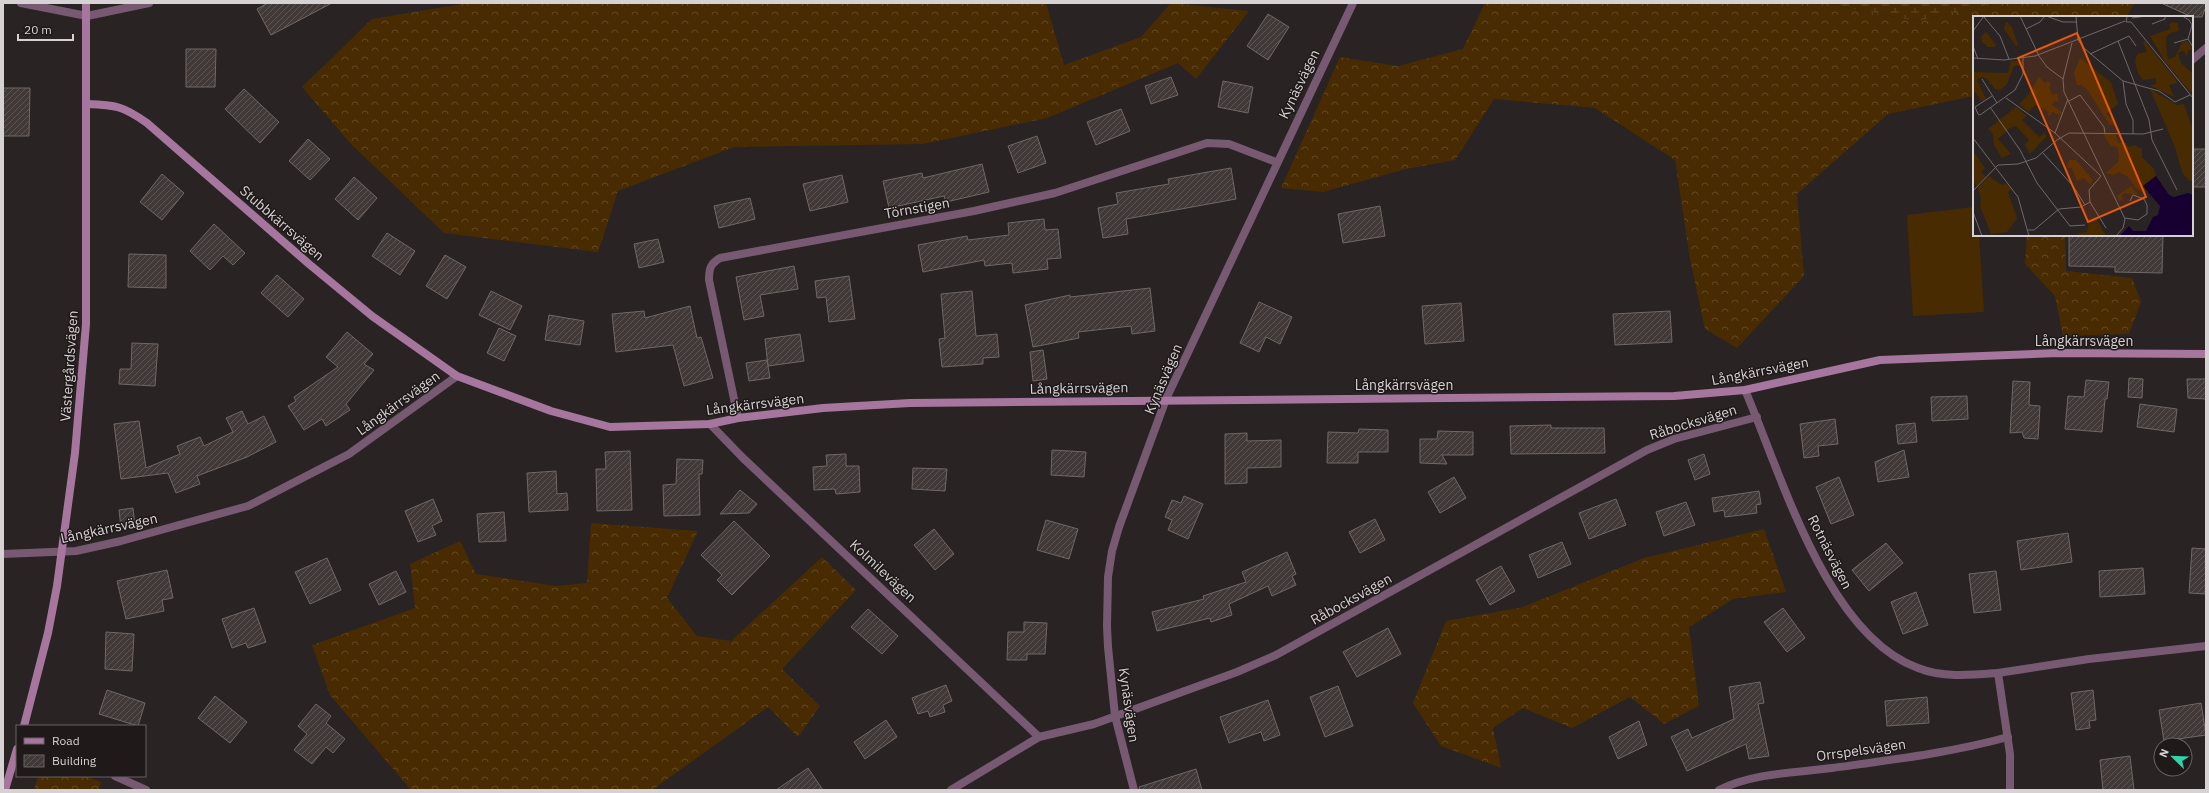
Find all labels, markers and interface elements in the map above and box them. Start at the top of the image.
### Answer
scale bar [18,16,73,42]
inset map [1973,16,2193,236]
text: 20 m [24,22,52,37]
street label: Kynäsvägen [1274,46,1324,122]
street label: Stubbkärrsvägen [236,181,328,265]
street label: Törnstigen [883,193,951,223]
street label: Västergårdsvägen [56,310,82,422]
street label: Långkärrsvägen [2035,332,2133,350]
street label: Kynäsvägen [1140,341,1186,417]
street label: Långkärrsvägen [1710,353,1810,389]
street label: Långkärrsvägen [353,367,443,439]
street label: Långkärrsvägen [1355,376,1453,394]
street label: Långkärrsvägen [1029,378,1129,398]
street label: Långkärrsvägen [705,389,805,419]
street label: Råbocksvägen [1647,400,1739,444]
street label: Långkärrsvägen [59,509,159,547]
street label: Rotnäsvägen [1804,512,1856,592]
street label: Kolmilevägen [846,536,920,606]
street label: Råbocksvägen [1307,569,1395,629]
street label: Kynäsvägen [1115,667,1143,743]
legend [16,725,146,777]
text: Road [52,733,80,748]
street label: Orrspelsvägen [1815,735,1907,765]
north arrow [2153,737,2193,777]
text: N [2156,747,2172,759]
text: Building [52,753,97,768]

